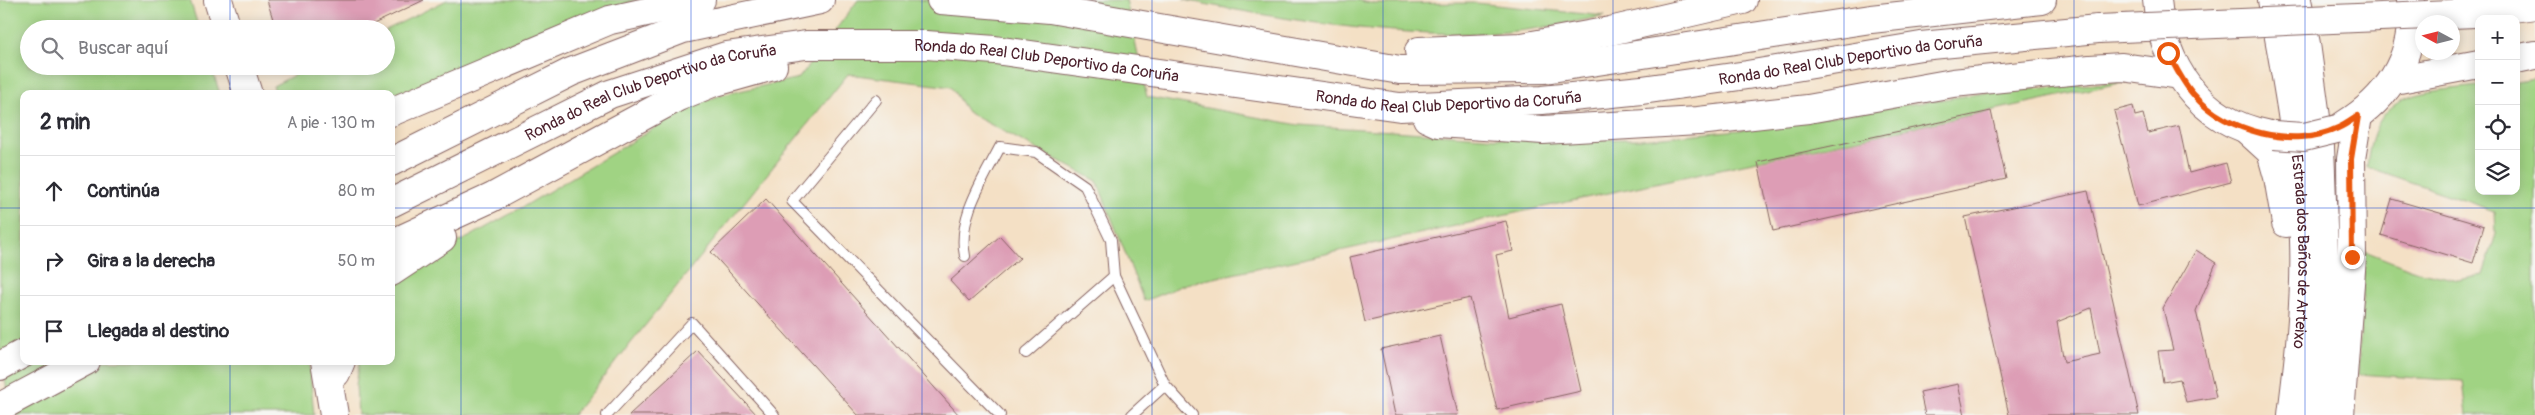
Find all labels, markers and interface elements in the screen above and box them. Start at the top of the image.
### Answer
north arrow [2415,15,2460,60]
map controls [2475,15,2520,195]
button: + [2475,15,2520,60]
search box [20,20,395,75]
street label: Ronda do Real Club Deportivo da Coruña [1717,31,1983,90]
icon: search [38,34,66,62]
text: Buscar aquí [78,36,169,60]
street label: Ronda do Real Club Deportivo da Coruña [914,36,1180,87]
street label: Ronda do Real Club Deportivo da Coruña [522,40,778,146]
route start [2157,42,2180,65]
button: − [2475,60,2520,105]
street label: Ronda do Real Club Deportivo da Coruña [1314,86,1582,118]
button: locate [2475,105,2520,150]
text: 2 min [40,109,90,136]
text: A pie · 130 m [287,113,375,133]
button: layers [2475,150,2520,195]
street label: Estrada dos Baños de Arteixo [2287,153,2313,350]
icon: ahead [40,177,68,205]
text: Continúa [87,179,160,203]
text: 80 m [338,181,375,201]
route end [2341,246,2364,269]
icon: right [40,247,68,275]
text: Gira a la derecha [87,249,215,273]
text: 50 m [338,251,375,271]
icon: arrive [40,317,68,345]
text: Llegada al destino [87,319,229,343]

